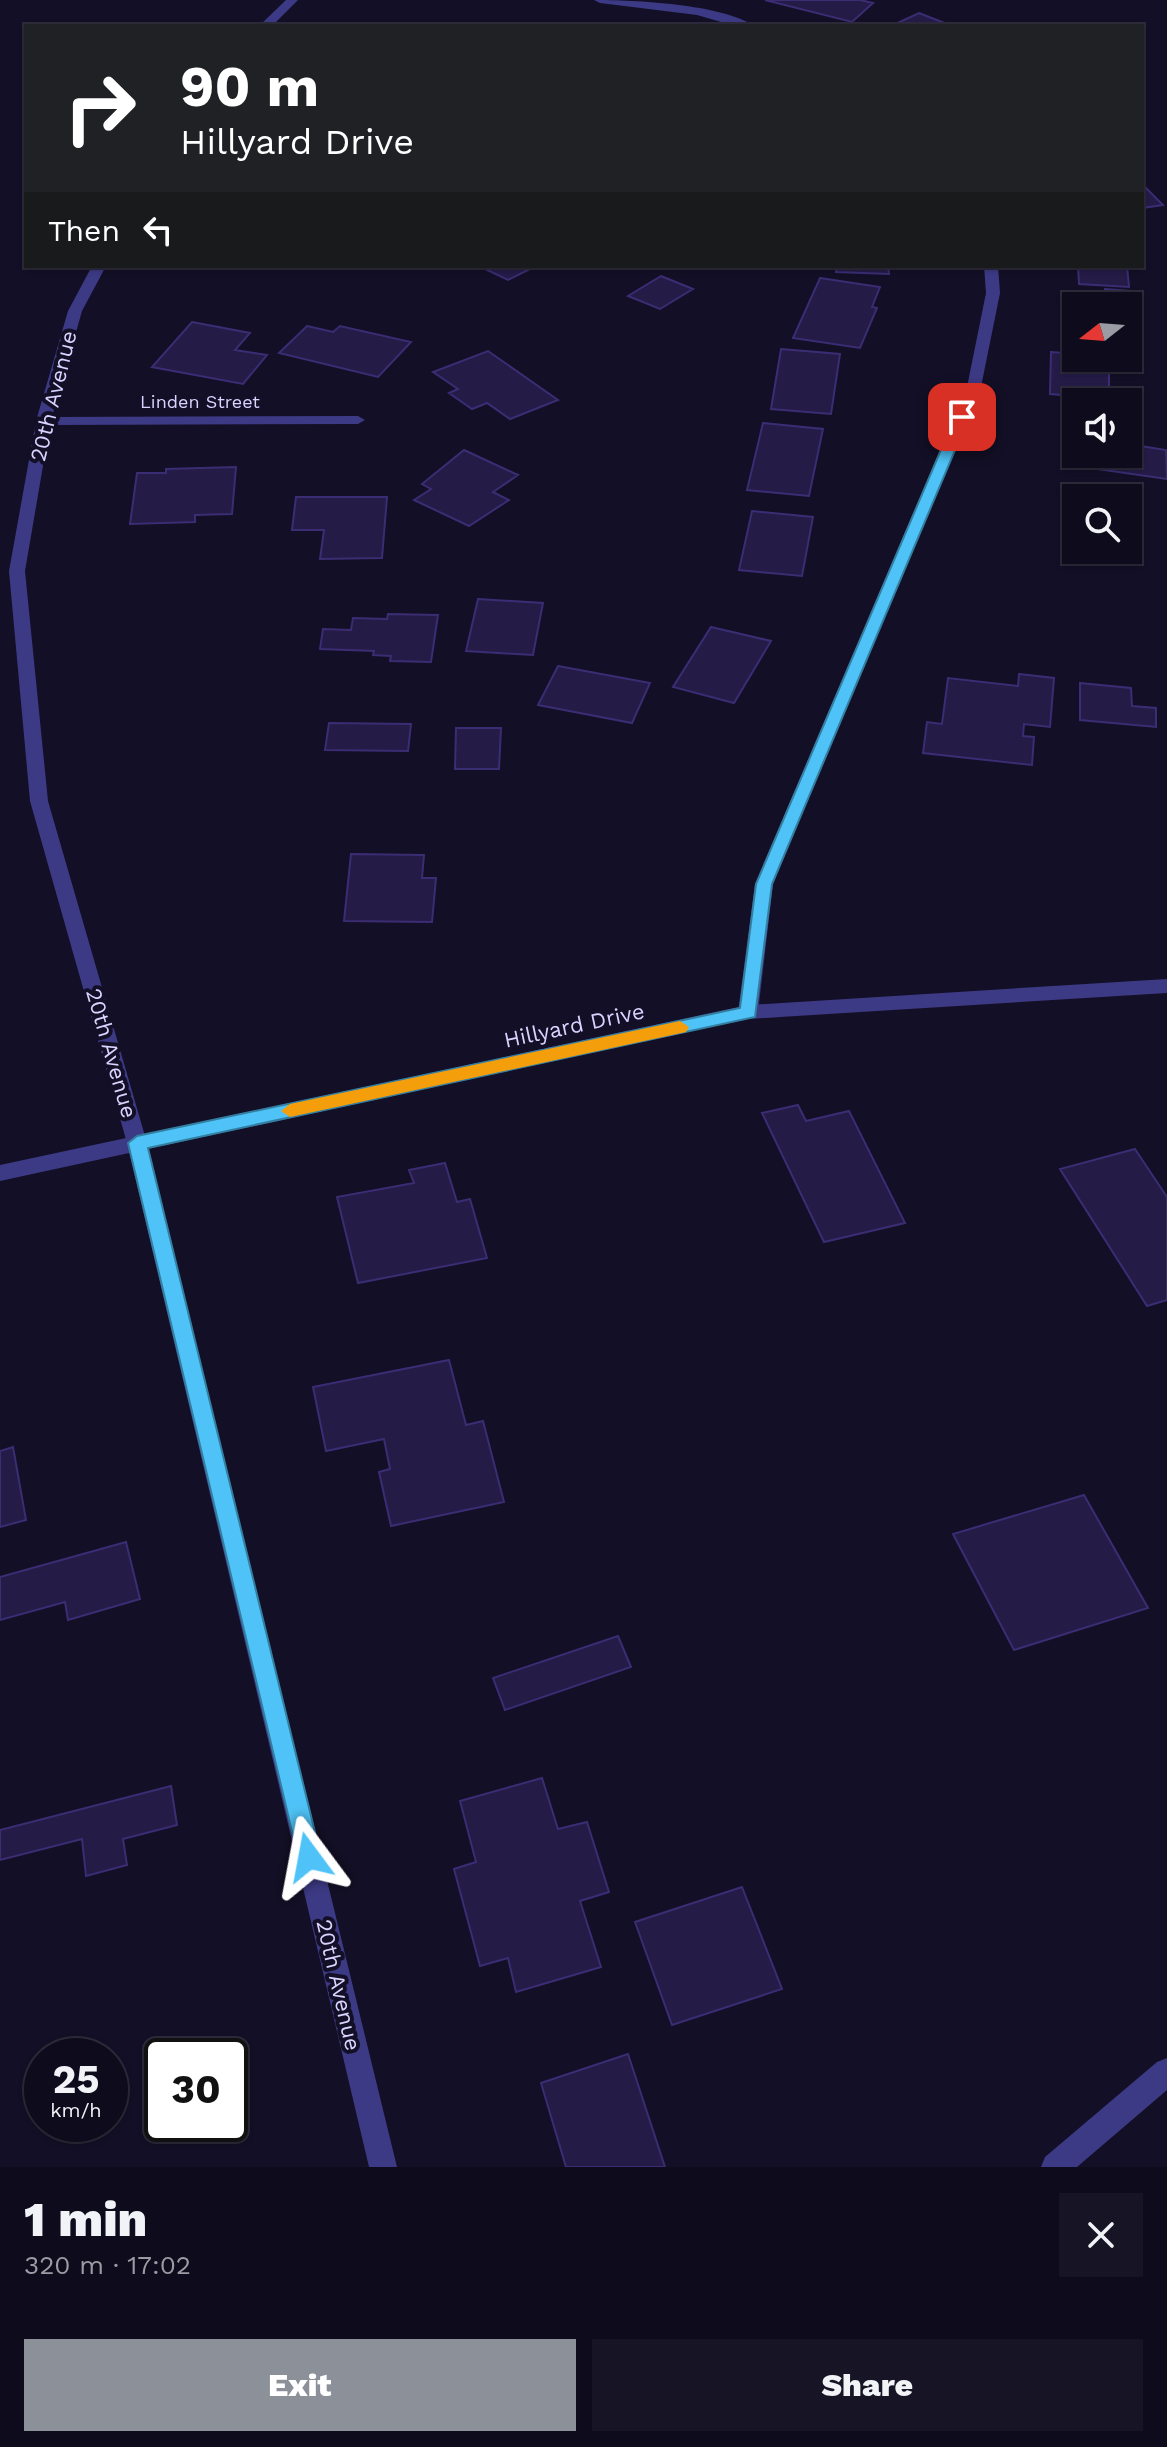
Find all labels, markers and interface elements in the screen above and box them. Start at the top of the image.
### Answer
text: 90 m [180,54,319,120]
icon: right [48,56,152,160]
text: Hillyard Drive [180,121,414,163]
icon: left [136,208,180,252]
text: Then [48,213,120,248]
north arrow [1062,292,1142,372]
map controls [1062,292,1142,564]
street label: 20th Avenue [25,328,82,464]
pin [928,383,996,451]
button: sound [1062,388,1142,468]
street label: Linden Street [140,391,260,412]
icon: arrive [940,395,984,439]
button: search [1062,484,1142,564]
street label: 20th Avenue [81,985,142,1121]
street label: Hillyard Drive [502,998,647,1053]
position arrow [267,1815,351,1899]
street label: 20th Avenue [311,1917,366,2053]
speed limit sign: 30 [144,2038,248,2142]
text: 25 [52,2056,100,2103]
text: km/h [50,2098,102,2122]
text: 1 min [24,2191,147,2248]
button: close [1059,2193,1143,2277]
text: 320 m · 17:02 [24,2250,191,2280]
button: Exit [24,2339,576,2431]
button: Share [592,2339,1143,2431]

